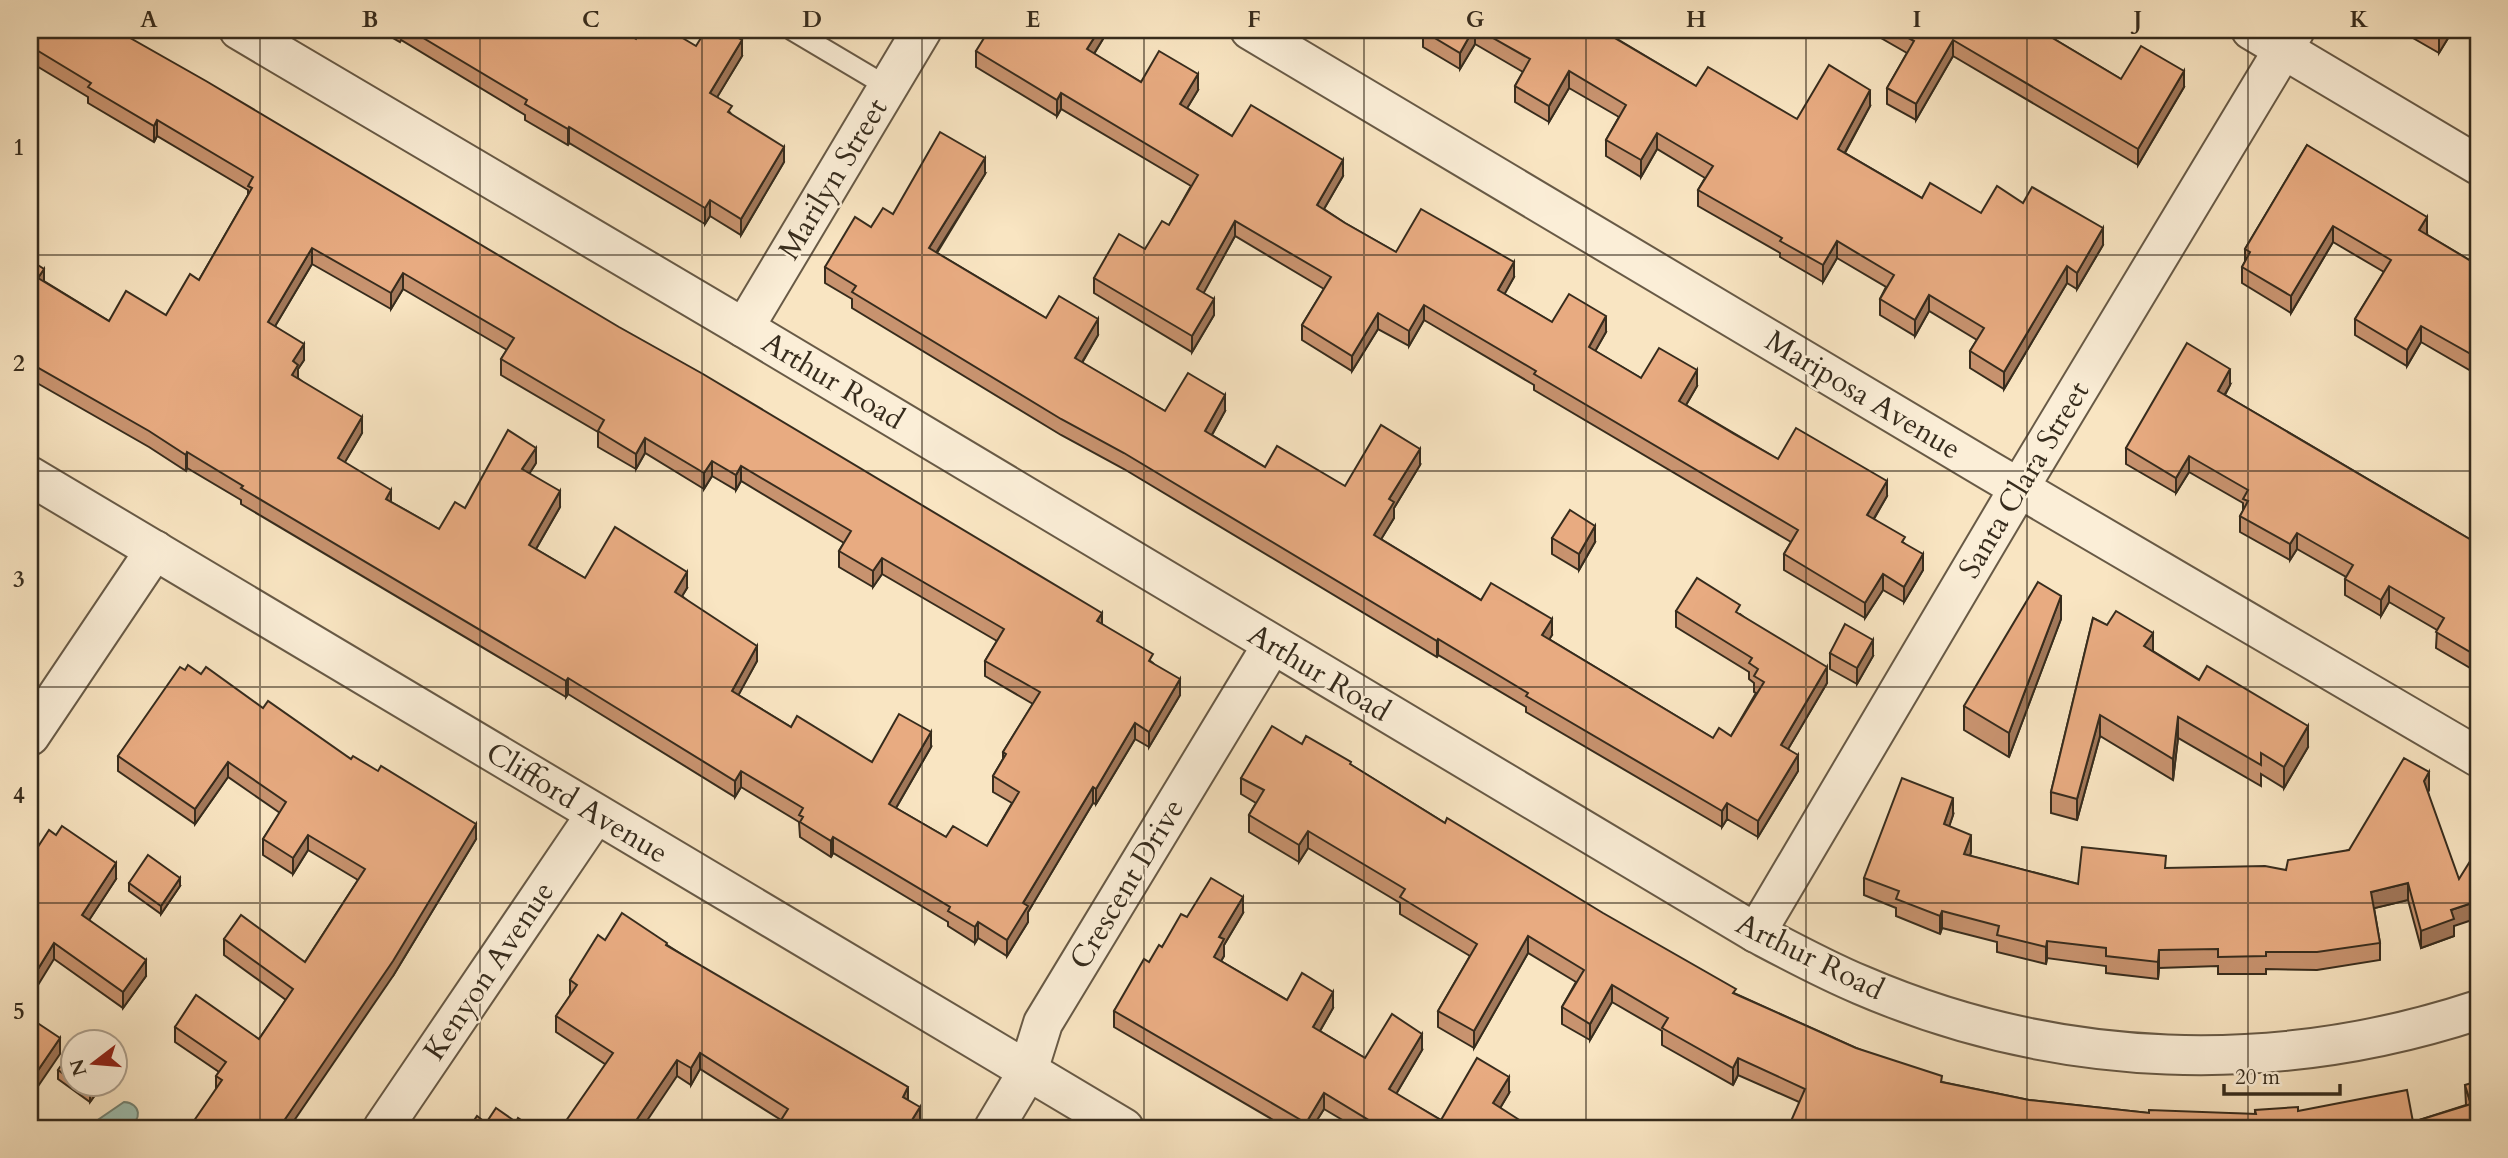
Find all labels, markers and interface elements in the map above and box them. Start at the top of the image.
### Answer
text: A [140,4,158,35]
text: B [362,4,378,35]
text: C [582,4,600,35]
text: D [802,4,822,35]
text: E [1026,4,1040,35]
text: F [1247,4,1261,35]
text: G [1466,4,1485,35]
text: H [1686,4,1706,35]
text: I [1913,4,1921,35]
text: J [2131,4,2142,35]
text: K [2350,4,2369,35]
street label: Marilyn Street [769,90,898,267]
text: 1 [13,132,25,163]
street label: Mariposa Avenue [1758,320,1968,470]
street label: Arthur Road [754,322,912,440]
text: 2 [13,348,25,379]
street label: Santa Clara Street [1949,373,2099,586]
text: 3 [13,564,25,595]
street label: Arthur Road [1240,614,1398,732]
street label: Clifford Avenue [478,733,676,873]
text: 4 [13,780,25,811]
street label: Crescent Drive [1060,791,1194,977]
street label: Kenyon Avenue [414,874,564,1068]
street label: Arthur Road [1729,904,1891,1010]
text: 5 [13,996,25,1027]
north arrow [60,1028,130,1098]
scale bar [2224,1053,2340,1097]
text: N [64,1055,93,1079]
text: 20 m [2235,1063,2280,1092]

